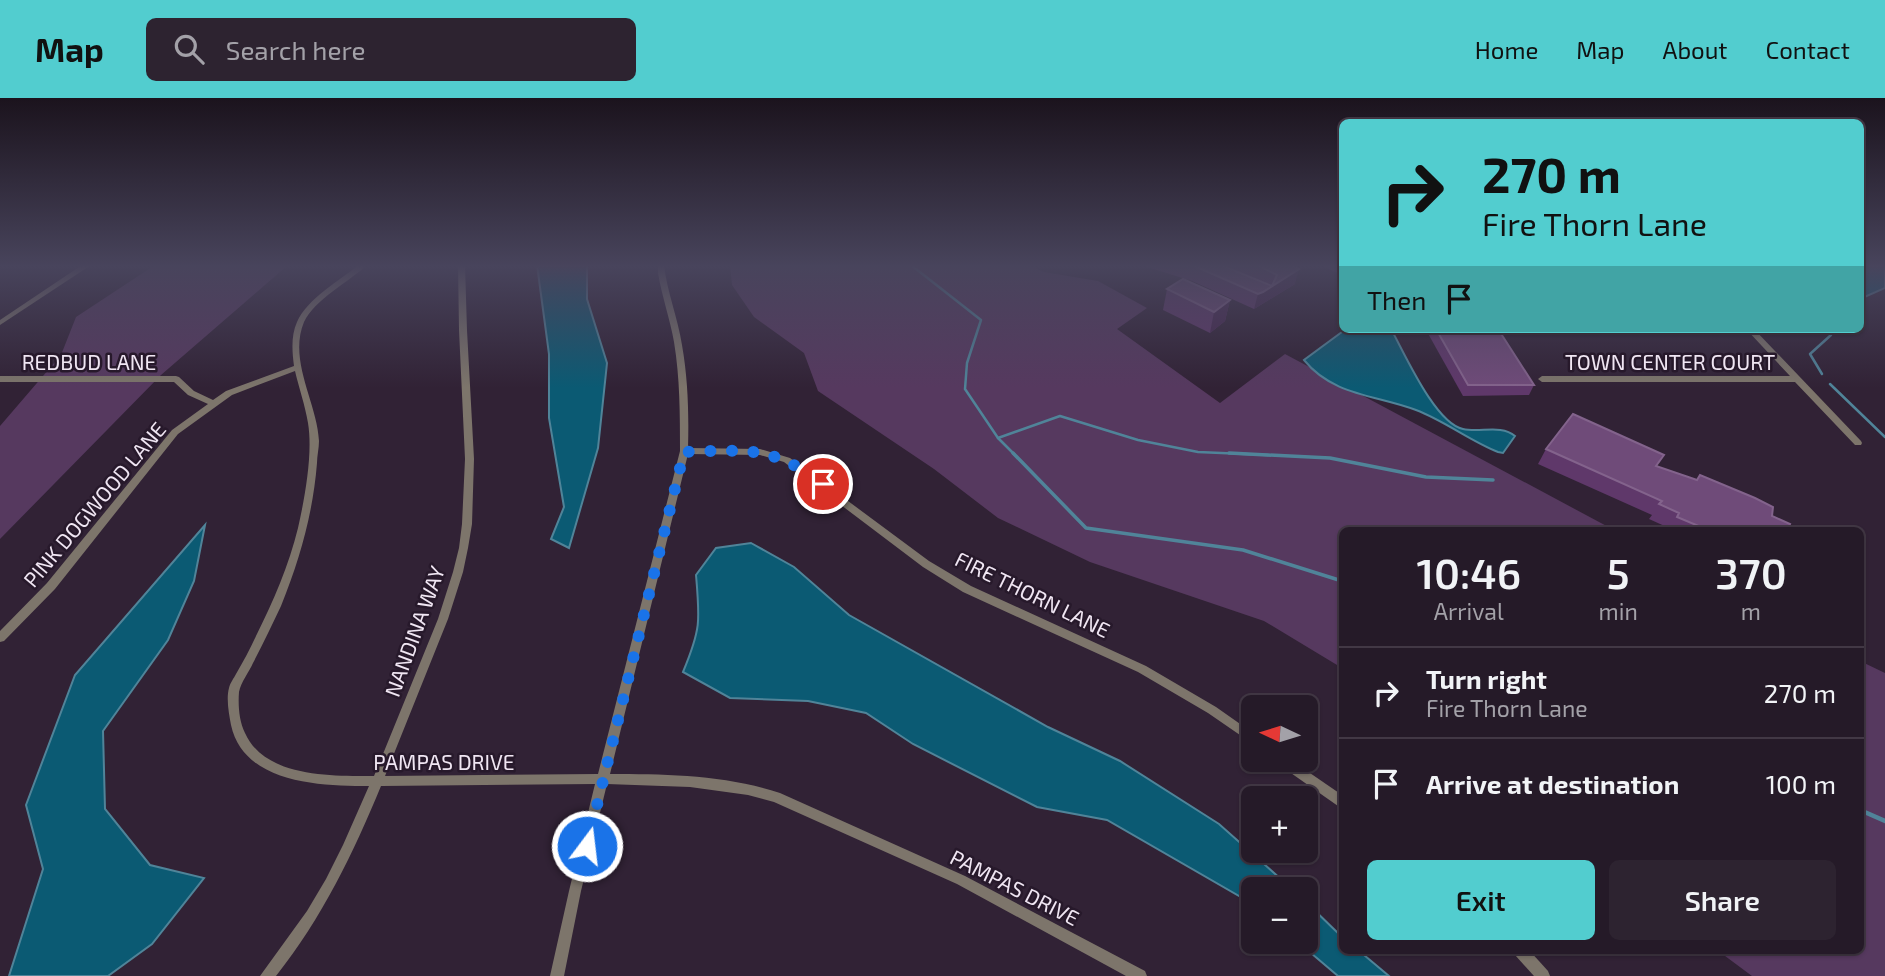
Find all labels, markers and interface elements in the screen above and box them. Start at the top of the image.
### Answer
search box [146,18,636,81]
text: Map [35,29,104,69]
icon: search [170,30,208,68]
text: Search here [226,34,365,65]
text: Home [1475,35,1538,64]
text: Map [1576,35,1624,64]
text: About [1662,35,1728,64]
text: Contact [1766,35,1850,64]
text: 270 m [1482,144,1621,203]
icon: right [1367,147,1458,238]
text: Fire Thorn Lane [1482,204,1707,242]
icon: arrive [1440,280,1478,318]
text: Then [1367,284,1426,315]
street label: REDBUD LANE [22,349,156,374]
street label: TOWN CENTER COURT [1565,349,1775,374]
street label: PINK DOGWOOD LANE [18,416,170,592]
pin [793,454,853,514]
icon: arrive [804,465,842,503]
street label: FIRE THORN LANE [952,546,1114,642]
text: 10:46 [1416,547,1521,597]
text: 5 [1607,547,1630,597]
text: 370 [1715,547,1787,597]
street label: NANDINA WAY [379,562,449,700]
text: Arrival [1434,597,1504,625]
text: min [1599,597,1638,625]
text: m [1741,597,1761,625]
text: Turn right [1426,663,1547,694]
icon: right [1367,674,1405,712]
text: 270 m [1764,677,1836,708]
text: Fire Thorn Lane [1426,694,1588,722]
north arrow [1241,695,1318,772]
map controls [1241,695,1318,954]
street label: PAMPAS DRIVE [373,749,515,774]
icon: arrive [1367,765,1405,803]
text: Arrive at destination [1426,768,1679,799]
text: 100 m [1766,768,1836,799]
button: + [1241,786,1318,863]
position arrow [550,809,624,883]
street label: PAMPAS DRIVE [946,844,1084,930]
button: Exit [1367,860,1595,940]
button: Share [1609,860,1836,940]
button: − [1241,877,1318,954]

